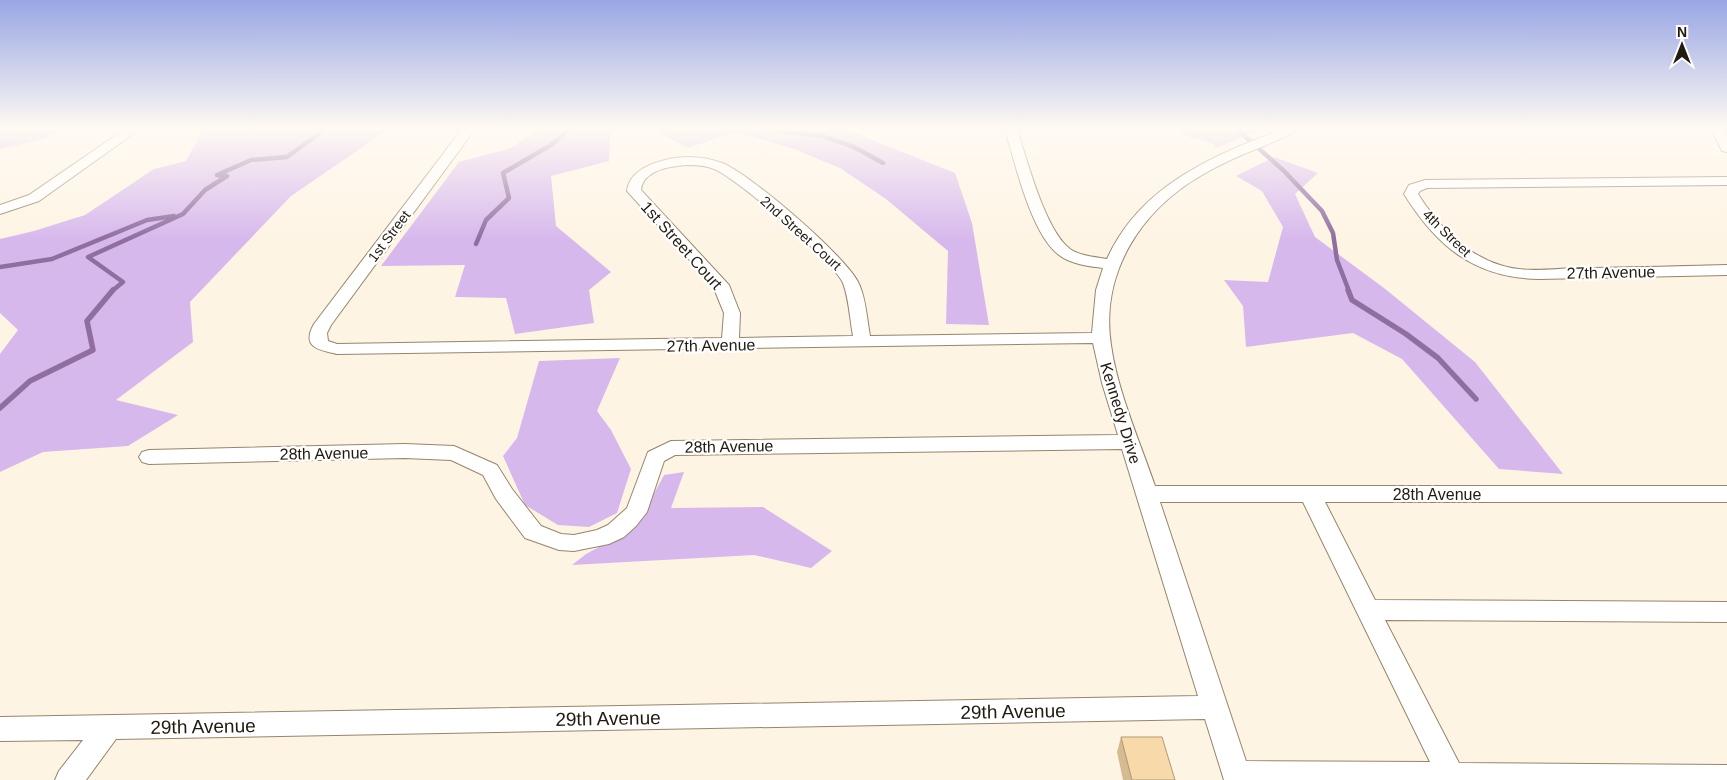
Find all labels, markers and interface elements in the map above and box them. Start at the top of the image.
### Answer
north arrow [1657,20,1707,70]
text: N [1677,24,1687,40]
street label: 2nd Street Court [757,193,845,273]
street label: 1st Street Court [638,198,726,293]
street label: 4th Street [1420,206,1474,260]
street label: 1st Street [365,207,413,265]
street label: 27th Avenue [1567,263,1656,282]
street label: 27th Avenue [667,336,756,355]
street label: Kennedy Drive [1097,360,1144,466]
street label: 28th Avenue [685,437,774,456]
street label: 28th Avenue [280,444,369,463]
street label: 28th Avenue [1393,486,1481,503]
street label: 29th Avenue [960,700,1066,723]
street label: 29th Avenue [555,707,661,730]
street label: 29th Avenue [150,715,256,738]

